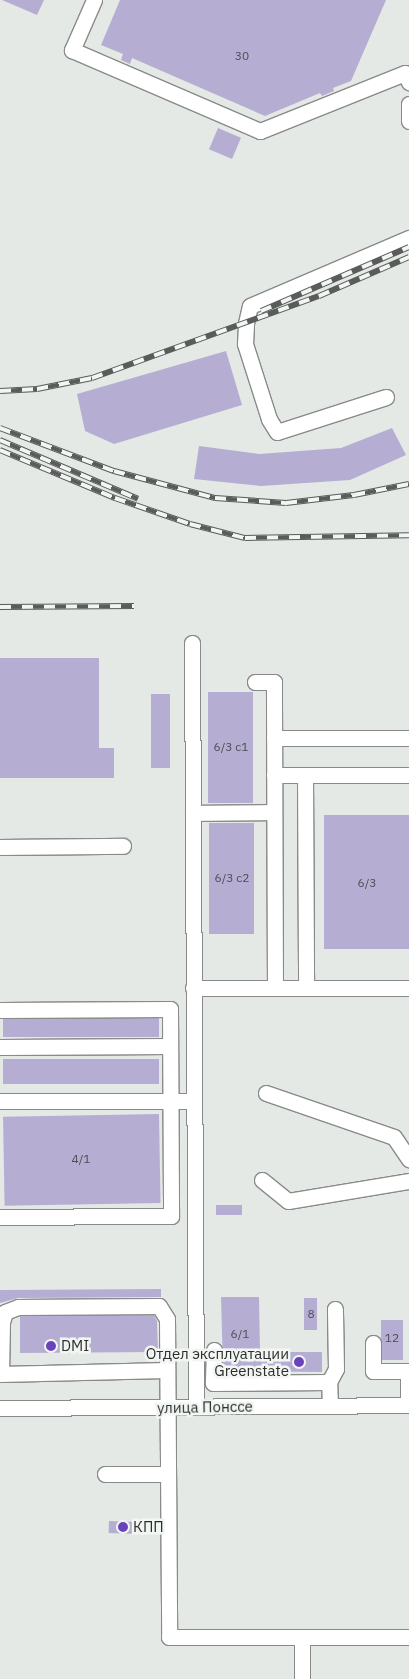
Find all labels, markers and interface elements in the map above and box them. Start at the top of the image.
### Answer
house number: 30 [235,49,249,63]
house number: 6/3 с1 [213,740,249,754]
house number: 6/3 с2 [214,871,250,885]
house number: 6/3 [358,876,376,890]
house number: 4/1 [72,1152,90,1166]
house number: 8 [307,1307,315,1321]
house number: 6/1 [231,1327,249,1341]
house number: 12 [385,1331,399,1345]
place label: DMI [61,1337,89,1355]
marker: DMI [45,1340,57,1352]
place label: Отдел эксплуатации Greenstate [146,1344,289,1379]
marker: Отдел эксплуатации Greenstate [293,1356,305,1368]
street label: улица Понссе [157,1397,253,1417]
place label: КПП [133,1518,164,1536]
marker: КПП [117,1521,129,1533]

